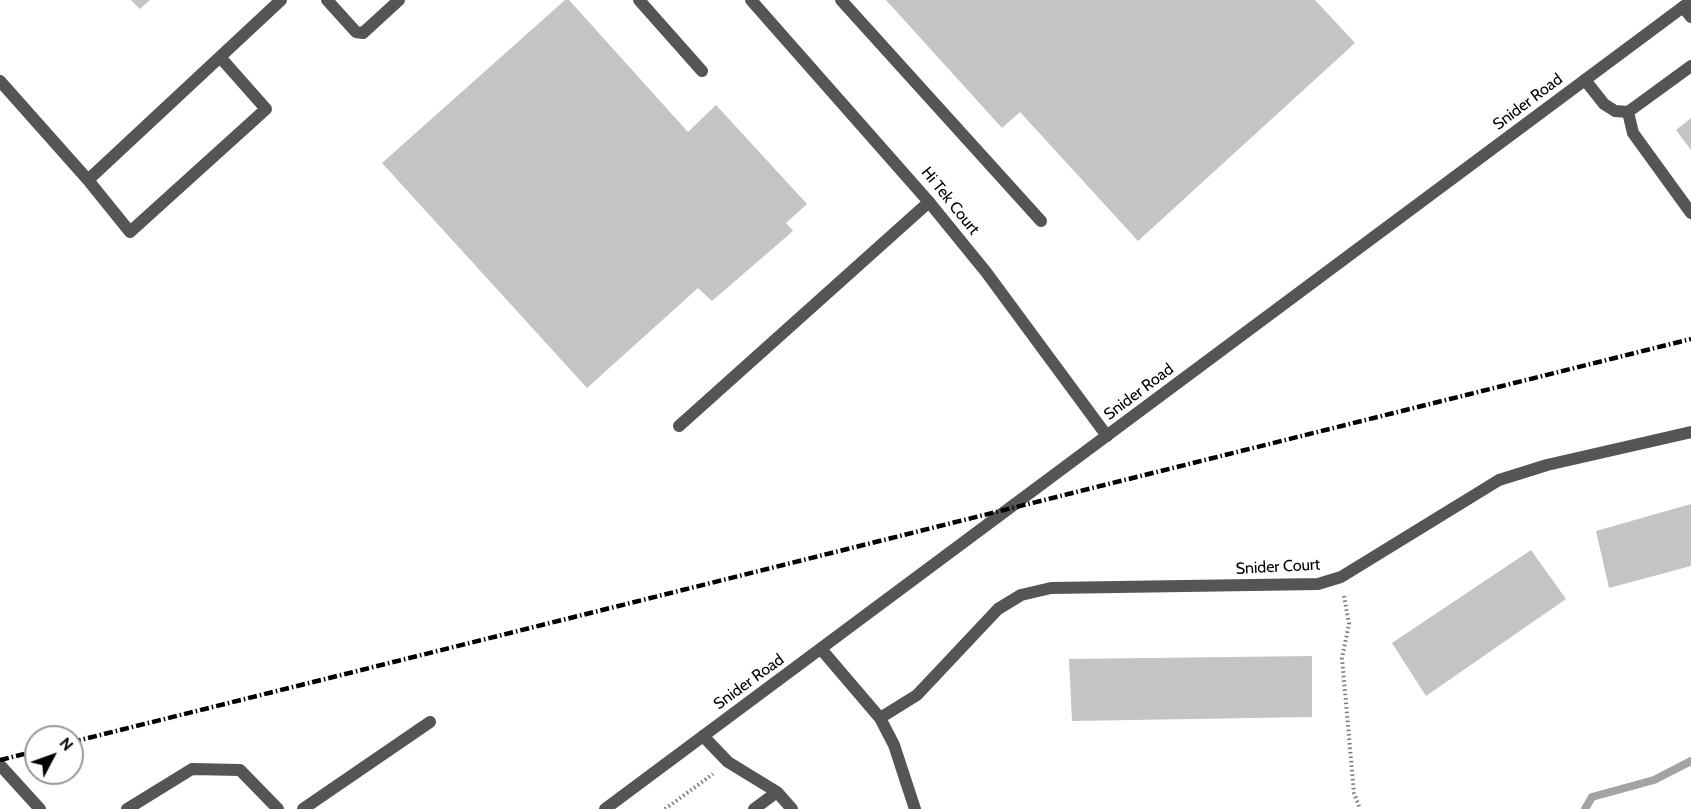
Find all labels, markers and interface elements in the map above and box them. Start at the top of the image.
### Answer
street label: Snider Road [1489,70,1567,134]
street label: Hi Tek Court [917,163,983,239]
street label: Snider Road [1100,360,1178,424]
street label: Snider Court [1235,555,1321,579]
street label: Snider Road [710,650,788,714]
north arrow [24,725,84,785]
text: N [56,734,77,755]

